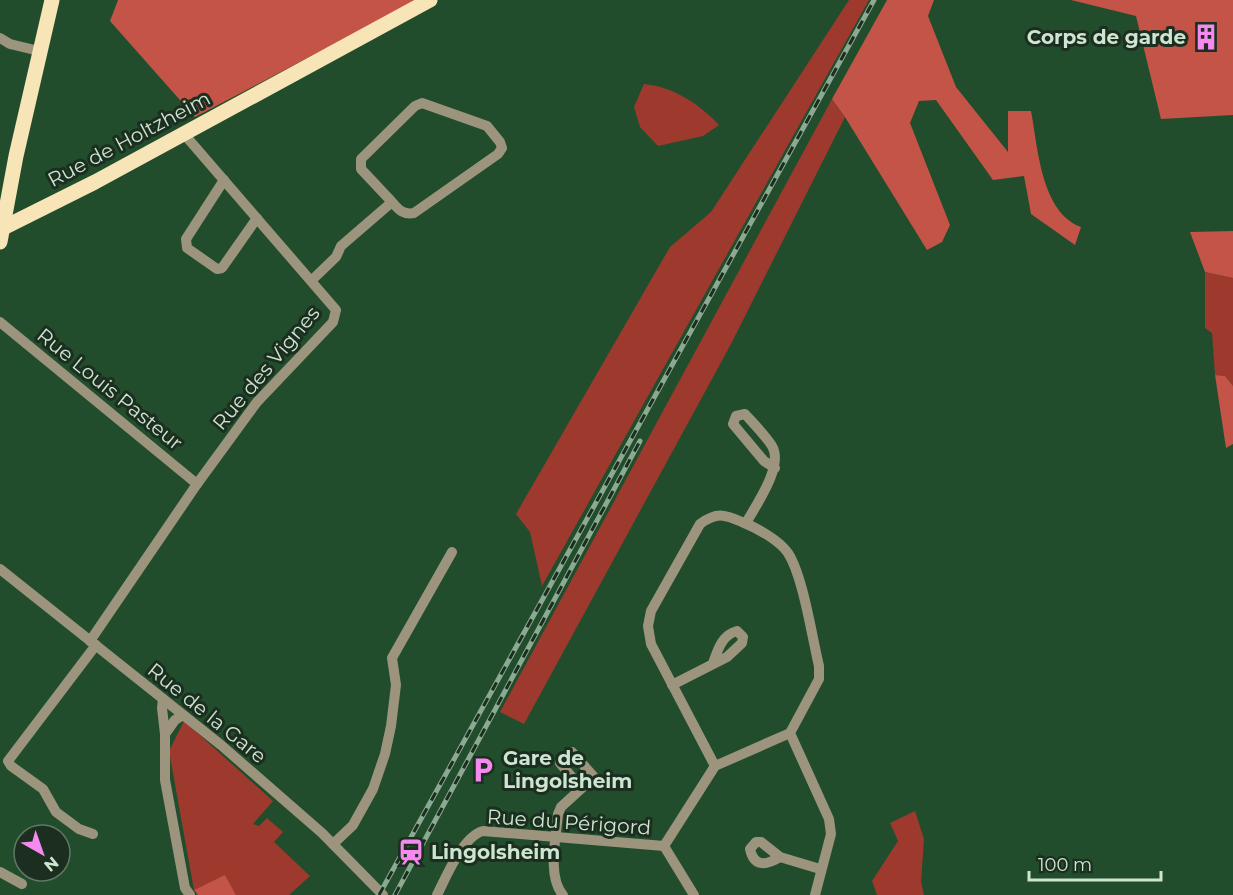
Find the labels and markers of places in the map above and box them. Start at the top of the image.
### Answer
building icon: Corps de garde [1191,22,1221,52]
place label: Corps de garde [1027,25,1186,49]
place label: Gare de Lingolsheim [503,746,632,793]
parking icon: Gare de Lingolsheim [468,755,498,785]
station icon: Lingolsheim [396,837,426,867]
place label: Lingolsheim [431,840,560,864]

